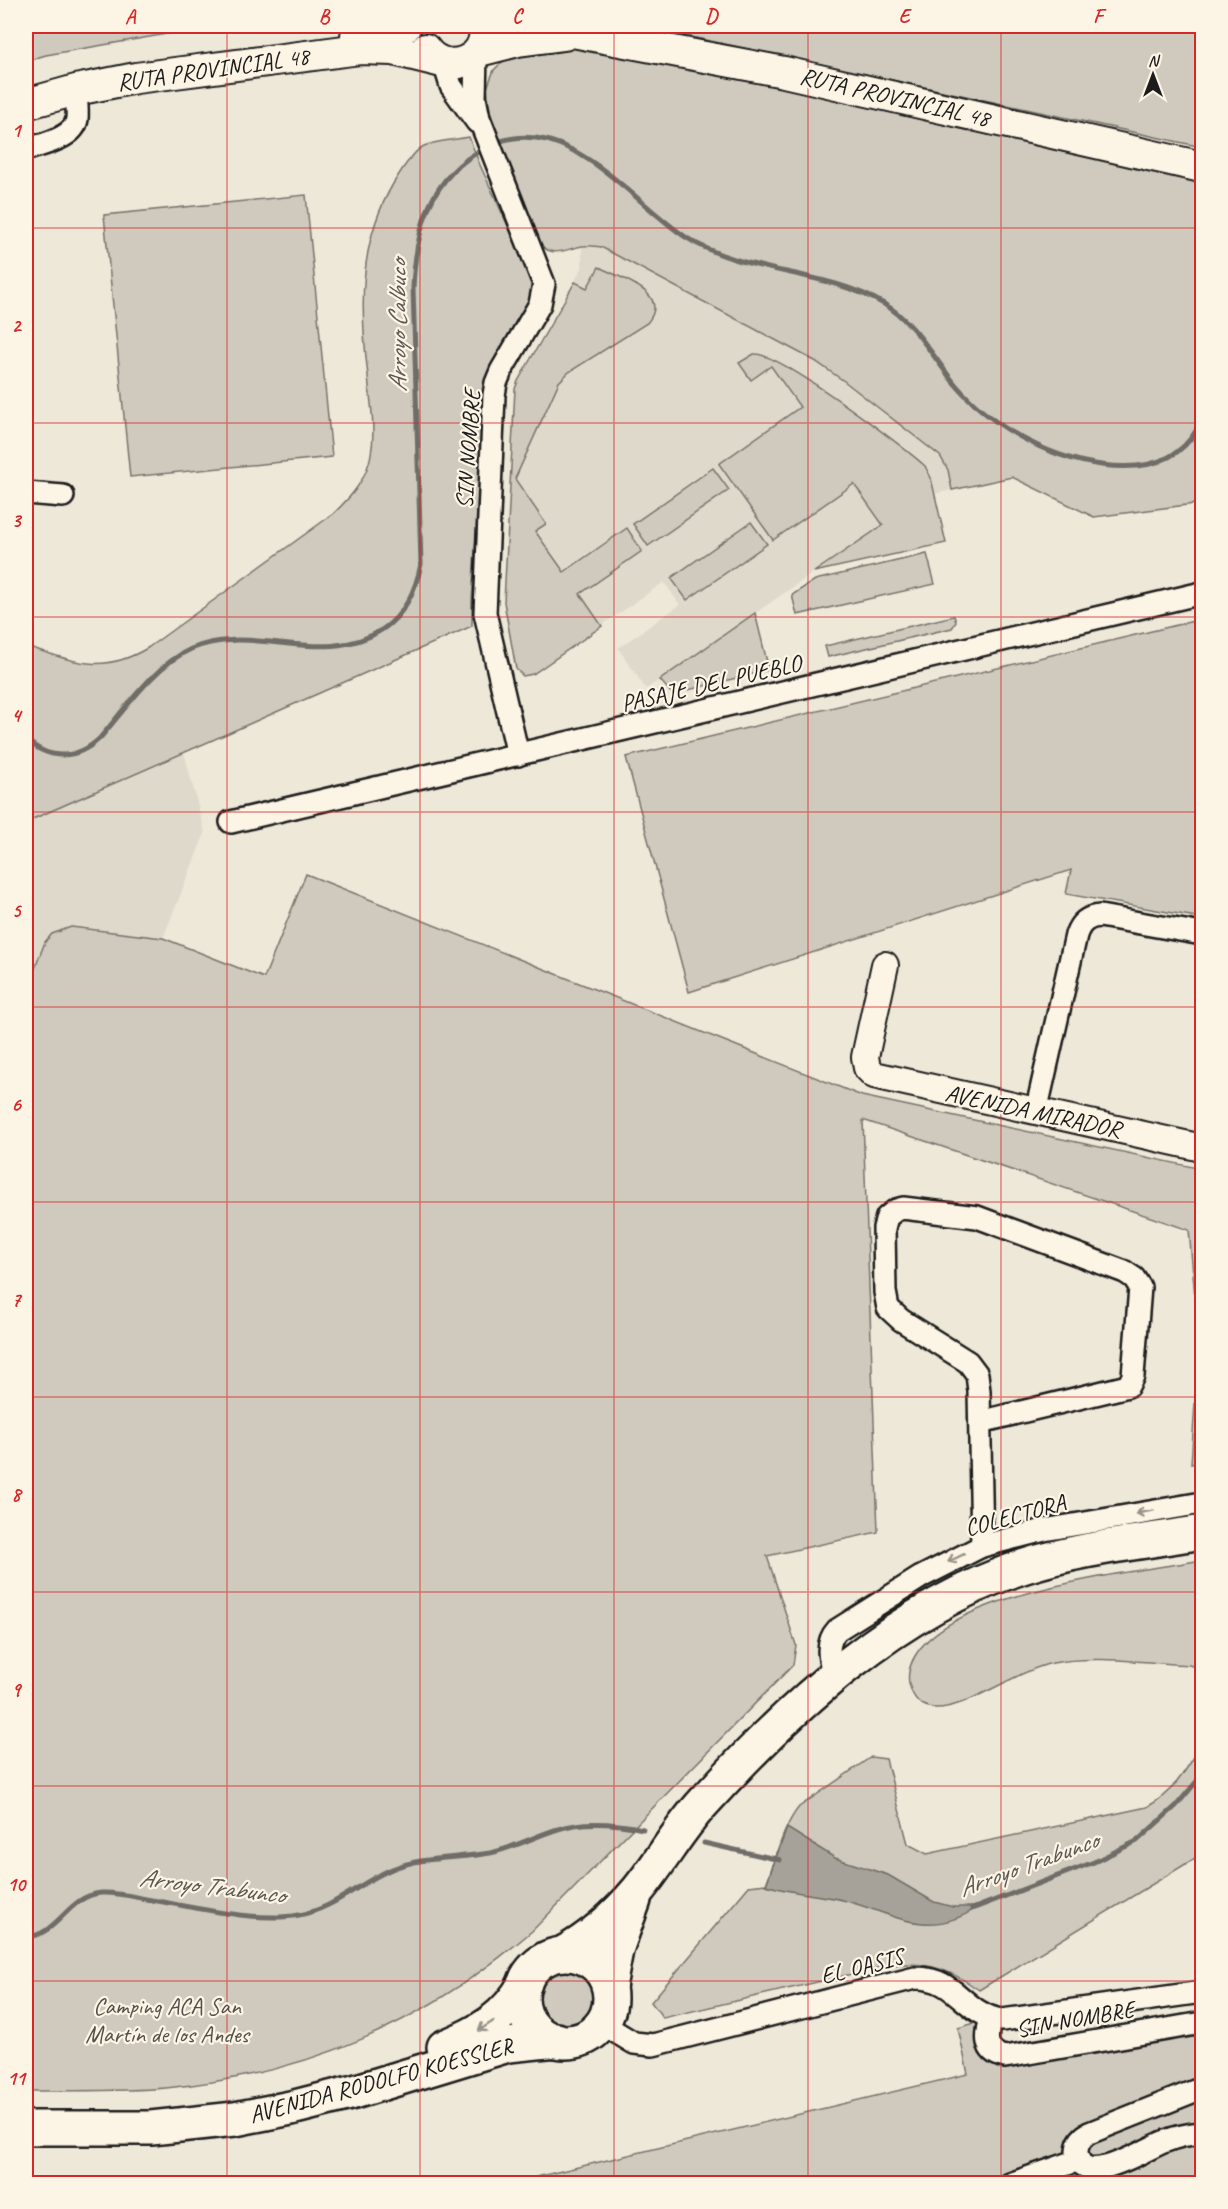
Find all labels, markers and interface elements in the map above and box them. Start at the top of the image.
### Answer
text: A [125,4,137,29]
text: B [319,4,331,29]
text: C [512,4,524,29]
text: D [705,4,719,29]
text: E [899,4,913,29]
text: F [1093,4,1107,29]
street label: RUTA PROVINCIAL 48 [115,40,313,97]
north arrow [1123,45,1183,105]
text: N [1148,51,1161,71]
street label: RUTA PROVINCIAL 48 [797,61,995,134]
text: 1 [12,118,23,143]
water label: Arroyo Calbuco [381,255,414,392]
text: 2 [12,313,23,338]
street label: SIN NOMBRE [449,385,487,510]
text: 3 [12,508,23,533]
street label: PASAJE DEL PUEBLO [618,647,807,718]
text: 4 [12,703,24,728]
text: 5 [12,898,23,923]
street label: AVENIDA MIRADOR [942,1078,1127,1145]
text: 6 [11,1092,22,1117]
text: 7 [12,1287,23,1312]
text: 8 [12,1482,24,1507]
street label: COLECTORA [961,1487,1070,1543]
one-way arrow [1135,1507,1155,1518]
one-way arrow [948,1552,965,1564]
text: 9 [12,1677,23,1702]
water label: Arroyo Trabunco [954,1822,1107,1904]
water label: Arroyo Trabunco [138,1861,291,1912]
text: 10 [7,1872,27,1897]
street label: EL OASIS [817,1940,910,1991]
park label: Camping ACA San Martín de los Andes [85,1991,251,2049]
street label: SIN NOMBRE [1013,1993,1139,2044]
one-way arrow [478,2019,495,2032]
street label: AVENIDA RODOLFO KOESSLER [246,2030,518,2130]
text: 11 [7,2066,27,2091]

